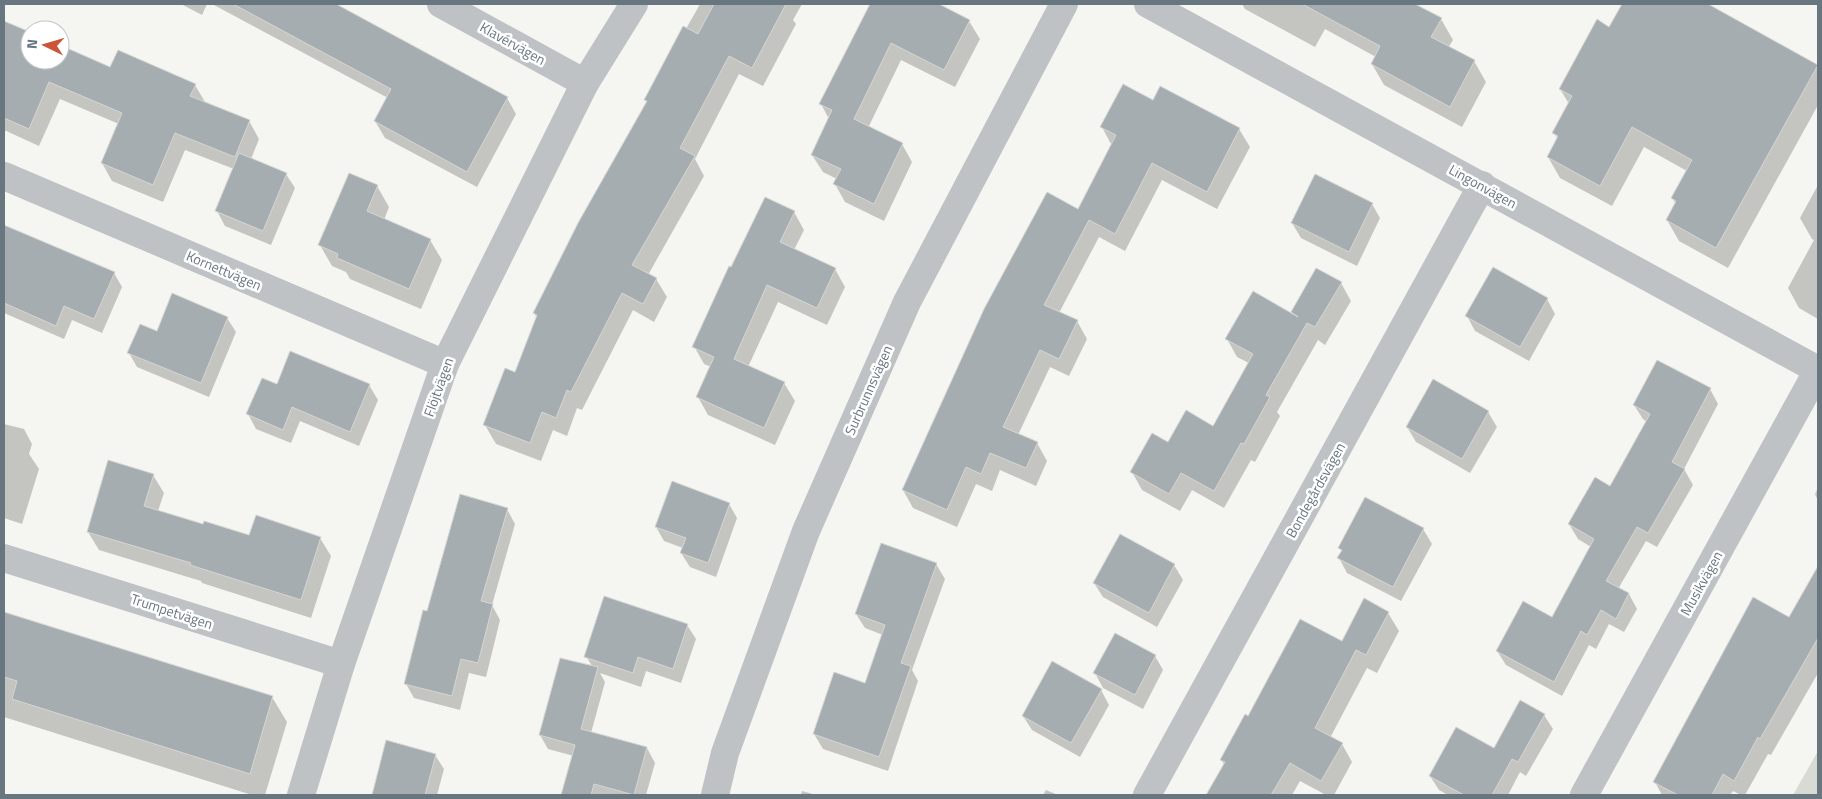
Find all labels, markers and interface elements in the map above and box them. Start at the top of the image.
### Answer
street label: Klavérvägen [476,16,550,70]
north arrow [20,20,70,70]
text: N [21,38,42,50]
street label: Lingonvägen [1445,159,1521,213]
street label: Kornettvägen [183,245,265,295]
street label: Surbrunnsvägen [839,342,897,438]
street label: Flöjtvägen [418,355,458,419]
street label: Bondegårdsvägen [1280,438,1350,542]
street label: Musikvägen [1675,547,1727,619]
street label: Trumpetvägen [128,588,216,634]

